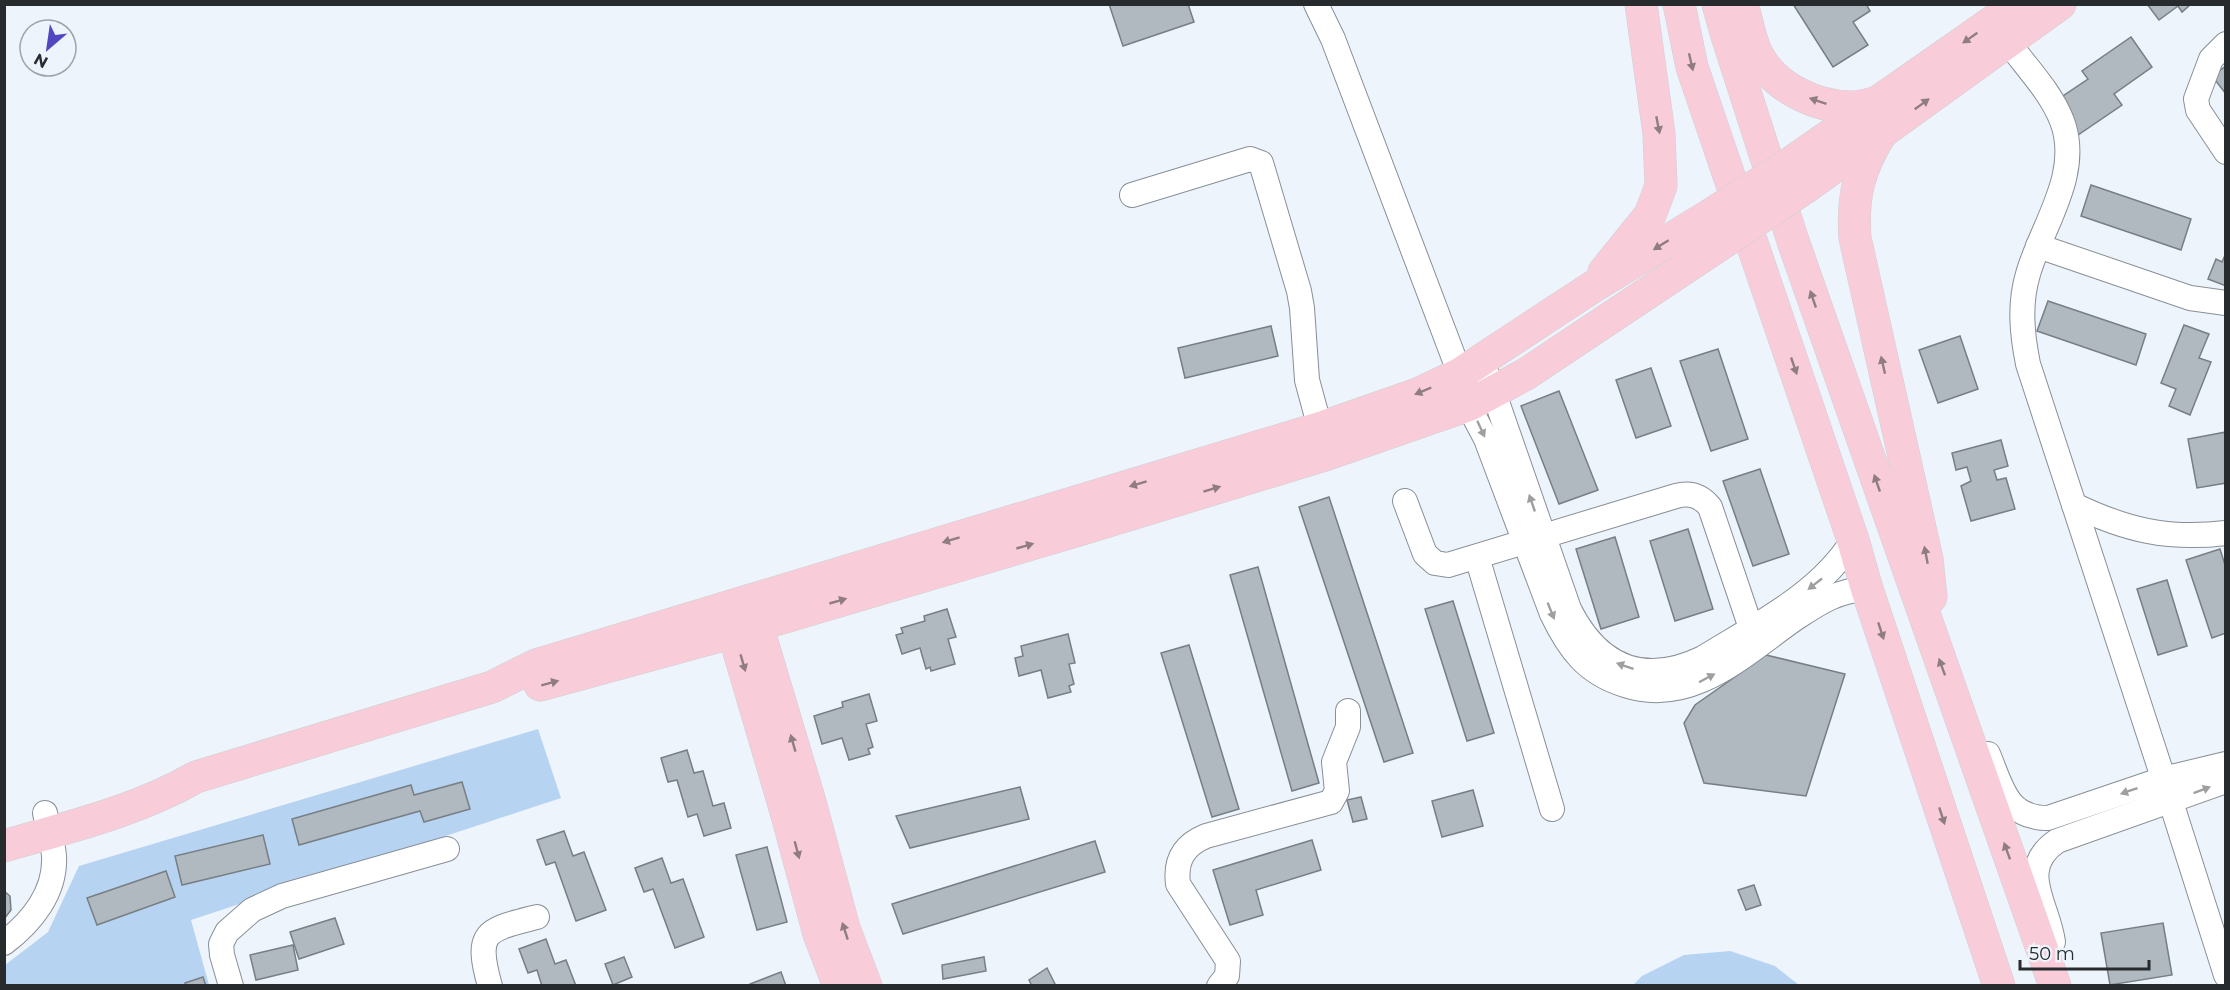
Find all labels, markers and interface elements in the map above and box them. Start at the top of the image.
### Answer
north arrow [18,18,78,78]
one-way arrow [1962,32,1978,44]
text: N [31,49,51,72]
one-way arrow [1686,52,1696,71]
one-way arrow [1809,96,1827,106]
one-way arrow [1913,98,1929,110]
one-way arrow [1653,116,1663,134]
one-way arrow [1652,240,1669,251]
one-way arrow [1808,290,1818,308]
one-way arrow [1878,355,1887,374]
one-way arrow [1789,357,1799,375]
one-way arrow [1414,386,1432,396]
one-way arrow [1477,420,1486,437]
one-way arrow [1872,474,1882,492]
one-way arrow [1129,480,1147,489]
one-way arrow [1203,484,1221,493]
one-way arrow [1527,494,1537,512]
one-way arrow [942,536,960,545]
one-way arrow [1016,541,1034,550]
one-way arrow [1921,545,1930,564]
one-way arrow [1807,577,1823,590]
one-way arrow [829,596,847,605]
one-way arrow [1546,602,1556,620]
one-way arrow [1876,622,1886,640]
one-way arrow [739,654,748,672]
one-way arrow [1936,658,1946,676]
one-way arrow [1616,660,1634,670]
one-way arrow [1699,673,1716,683]
one-way arrow [540,677,559,687]
one-way arrow [788,734,797,752]
one-way arrow [2193,785,2211,794]
one-way arrow [2120,786,2138,796]
one-way arrow [1938,807,1948,825]
one-way arrow [792,841,802,860]
one-way arrow [2002,842,2012,860]
one-way arrow [840,922,850,940]
scale bar [2020,933,2149,971]
text: 50 m [2029,943,2075,965]

